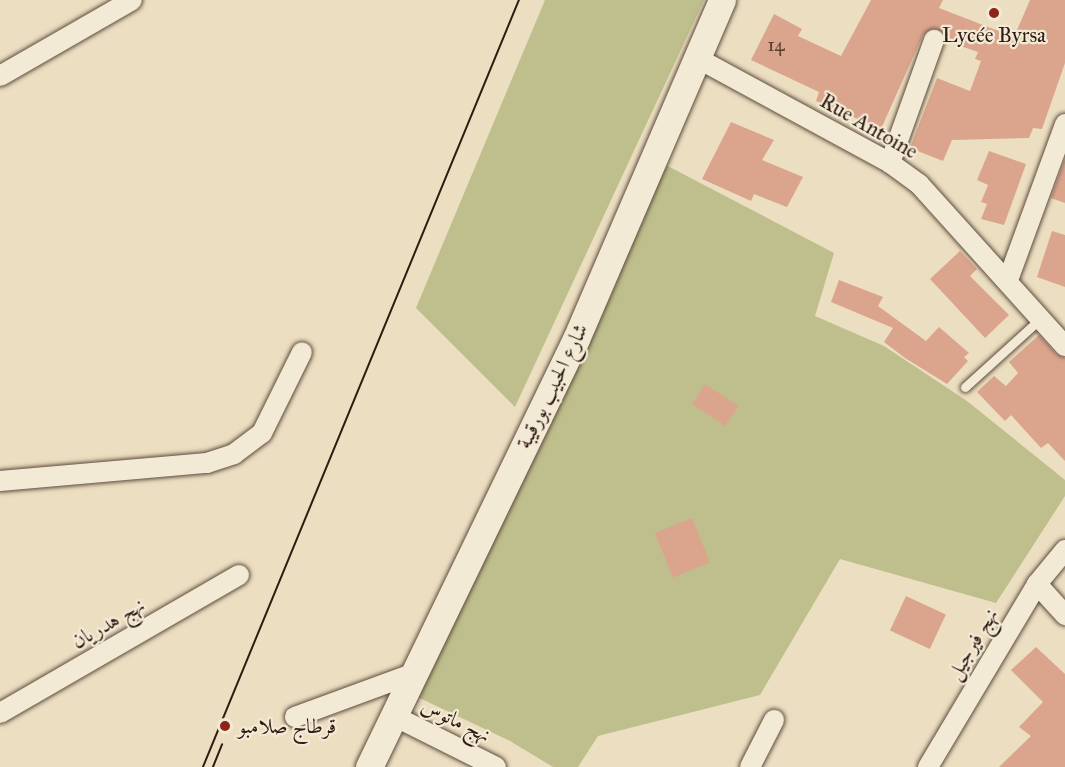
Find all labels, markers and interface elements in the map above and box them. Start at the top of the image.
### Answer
marker: Lycée Byrsa [987,6,1001,20]
place label: Lycée Byrsa [942,22,1046,48]
house number: 14 [767,34,785,56]
street label: Rue Antoine [816,88,922,164]
street label: شارع الحبيب بورقيبة [511,319,593,453]
street label: نهج هدريان [67,592,149,654]
street label: نهج فيرجيل [941,604,1003,684]
street label: نهج ماتوس [417,692,495,748]
place label: قرطاج صلامبو [238,713,336,739]
marker: قرطاج صلامبو [216,717,234,735]

